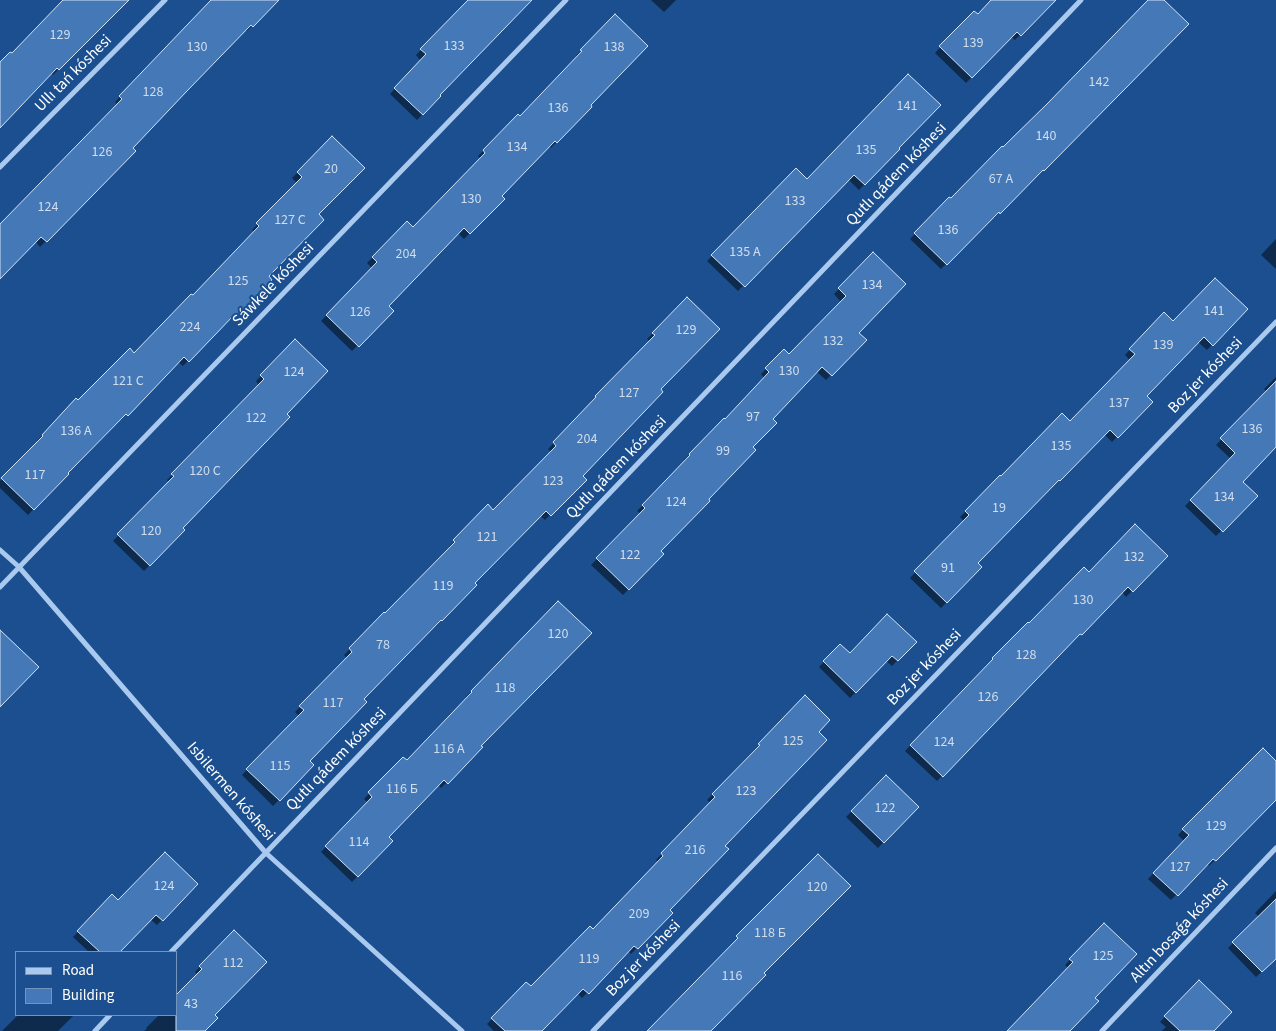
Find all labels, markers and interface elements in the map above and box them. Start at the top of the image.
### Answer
house number: 129 [50,28,70,44]
street label: Ullı tań kóshesi [32,32,116,116]
house number: 139 [963,36,983,52]
house number: 133 [444,39,464,55]
house number: 130 [187,40,207,56]
house number: 138 [604,40,624,56]
house number: 142 [1089,75,1109,91]
house number: 128 [143,85,163,101]
house number: 141 [897,99,917,115]
house number: 136 [548,101,568,117]
street label: Qutlı qádem kóshesi [843,119,951,231]
house number: 140 [1036,129,1056,145]
house number: 134 [507,140,527,156]
house number: 135 [856,143,876,159]
house number: 126 [92,145,112,161]
house number: 20 [324,162,338,178]
house number: 67 А [989,172,1013,188]
house number: 130 [461,192,481,208]
house number: 133 [785,194,805,210]
house number: 124 [38,200,58,216]
house number: 127 С [274,213,306,229]
house number: 136 [938,223,958,239]
street label: Sáwkele kóshesi [229,239,319,331]
house number: 135 А [729,245,761,261]
house number: 204 [396,247,416,263]
house number: 125 [228,274,248,290]
house number: 134 [862,278,882,294]
house number: 141 [1204,304,1224,320]
house number: 126 [350,305,370,321]
house number: 224 [180,320,200,336]
house number: 129 [676,323,696,339]
house number: 132 [823,334,843,350]
street label: Boz jer kóshesi [1165,334,1247,418]
house number: 139 [1153,338,1173,354]
house number: 130 [779,364,799,380]
house number: 124 [284,365,304,381]
house number: 121 С [112,374,144,390]
house number: 127 [619,386,639,402]
house number: 137 [1109,396,1129,412]
house number: 97 [746,410,760,426]
house number: 122 [246,411,266,427]
street label: Qutlı qádem kóshesi [563,412,671,524]
house number: 136 [1242,422,1262,438]
house number: 136 А [60,424,92,440]
house number: 204 [577,432,597,448]
house number: 135 [1051,439,1071,455]
house number: 99 [716,444,730,460]
house number: 120 С [189,464,221,480]
house number: 117 [25,468,45,484]
house number: 123 [543,474,563,490]
house number: 134 [1214,490,1234,506]
house number: 124 [666,495,686,511]
house number: 19 [992,501,1006,517]
house number: 120 [141,524,161,540]
house number: 121 [477,530,497,546]
house number: 122 [620,548,640,564]
house number: 132 [1124,550,1144,566]
house number: 91 [941,561,955,577]
house number: 119 [433,579,453,595]
house number: 130 [1073,593,1093,609]
street label: Boz jer kóshesi [884,626,966,710]
house number: 120 [548,627,568,643]
house number: 78 [376,638,390,654]
house number: 128 [1016,648,1036,664]
house number: 118 [495,681,515,697]
house number: 126 [978,690,998,706]
house number: 117 [323,696,343,712]
street label: Qutlı qádem kóshesi [283,704,391,816]
house number: 125 [783,734,803,750]
house number: 124 [934,735,954,751]
street label: Isbilermen kóshesi [182,739,278,845]
house number: 116 А [433,742,465,758]
house number: 115 [270,759,290,775]
house number: 116 Б [386,782,418,798]
house number: 123 [736,784,756,800]
house number: 122 [875,801,895,817]
house number: 129 [1206,819,1226,835]
house number: 114 [349,835,369,851]
house number: 216 [685,843,705,859]
house number: 127 [1170,860,1190,876]
street label: Altın bosaǵa kóshesi [1127,875,1233,987]
house number: 124 [154,879,174,895]
house number: 120 [807,880,827,896]
house number: 209 [629,907,649,923]
street label: Boz jer kóshesi [603,917,685,1001]
house number: 118 Б [754,926,786,942]
house number: 125 [1093,949,1113,965]
legend [15,951,178,1016]
house number: 119 [579,952,599,968]
house number: 112 [223,956,243,972]
text: Road [62,960,94,981]
house number: 116 [722,969,742,985]
text: Building [62,985,114,1006]
house number: 43 [184,997,198,1013]

